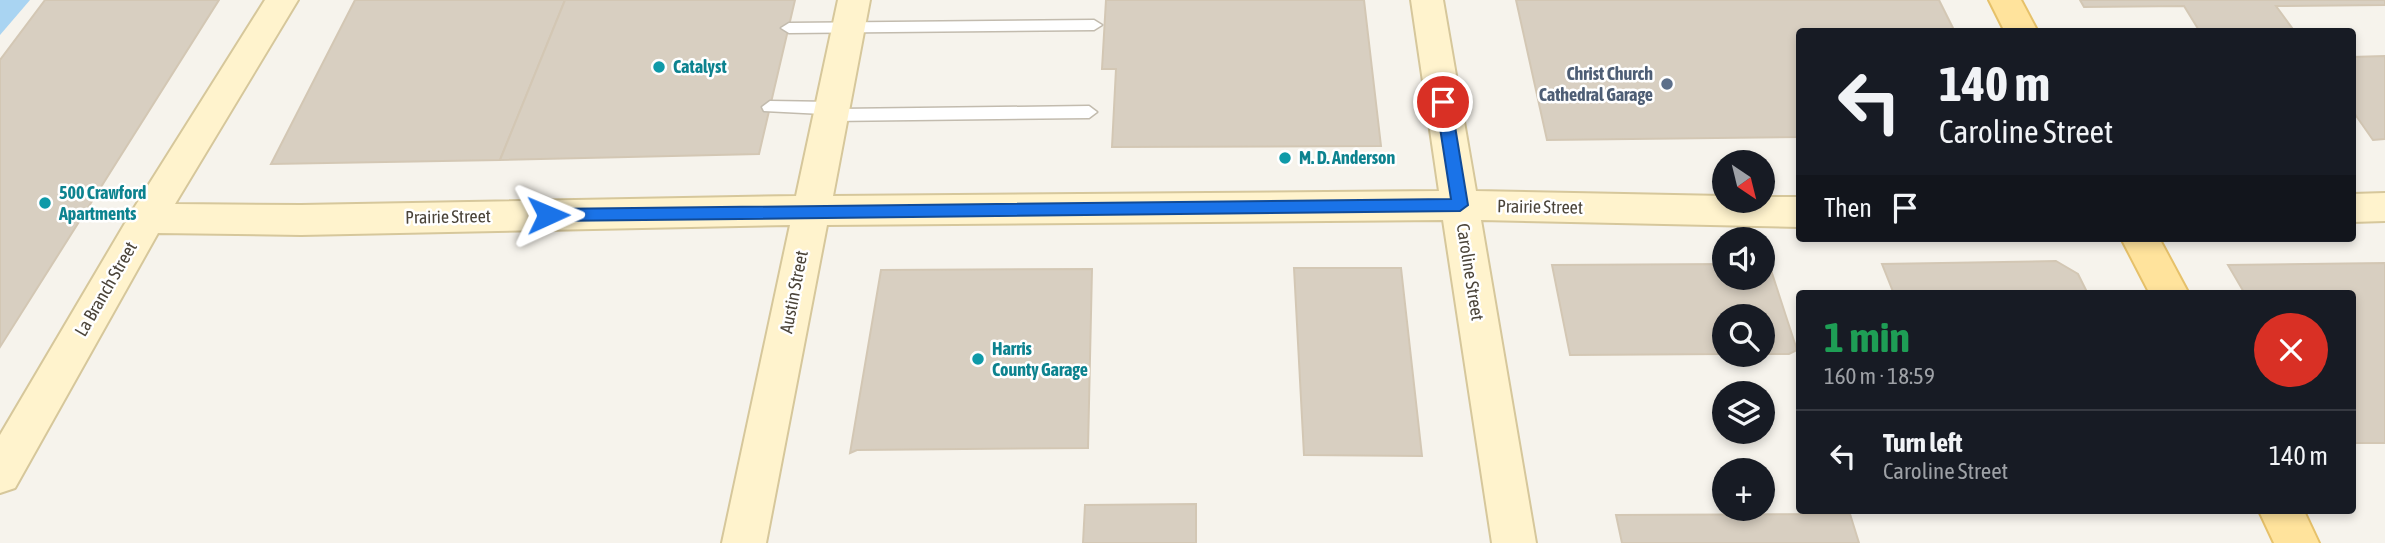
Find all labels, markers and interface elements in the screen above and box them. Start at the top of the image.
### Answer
text: 140 m [1939,55,2050,111]
place label: Catalyst [673,56,727,77]
icon: left [1824,56,1915,147]
marker: Catalyst [651,59,667,75]
place label: Christ Church Cathedral Garage [1539,63,1653,105]
pin [1413,72,1473,132]
marker: Christ Church Cathedral Garage [1659,76,1675,92]
icon: arrive [1424,83,1462,121]
text: Caroline Street [1939,113,2113,150]
place label: M. D. Anderson [1299,147,1395,168]
marker: M. D. Anderson [1277,150,1293,166]
north arrow [1712,150,1774,214]
map controls [1712,150,1775,521]
position arrow [511,178,585,252]
place label: 500 Crawford Apartments [58,182,146,224]
icon: arrive [1886,189,1924,227]
text: Then [1824,193,1872,223]
marker: 500 Crawford Apartments [37,195,53,211]
street label: Prairie Street [1497,195,1583,218]
street label: Prairie Street [405,205,491,228]
street label: Caroline Street [1452,222,1489,322]
button: sound [1712,227,1775,290]
street label: La Branch Street [70,238,141,340]
street label: Austin Street [775,249,812,335]
button: search [1712,304,1775,367]
text: 1 min [1824,313,1910,361]
button: close [2254,313,2328,387]
place label: Harris County Garage [992,338,1088,380]
marker: Harris County Garage [970,351,986,367]
text: 160 m · 18:59 [1824,363,1935,389]
button: layers [1712,381,1775,444]
text: Turn left [1883,428,1963,458]
icon: left [1824,437,1862,475]
text: 140 m [2269,441,2328,471]
button: + [1712,458,1775,521]
text: Caroline Street [1883,458,2008,484]

